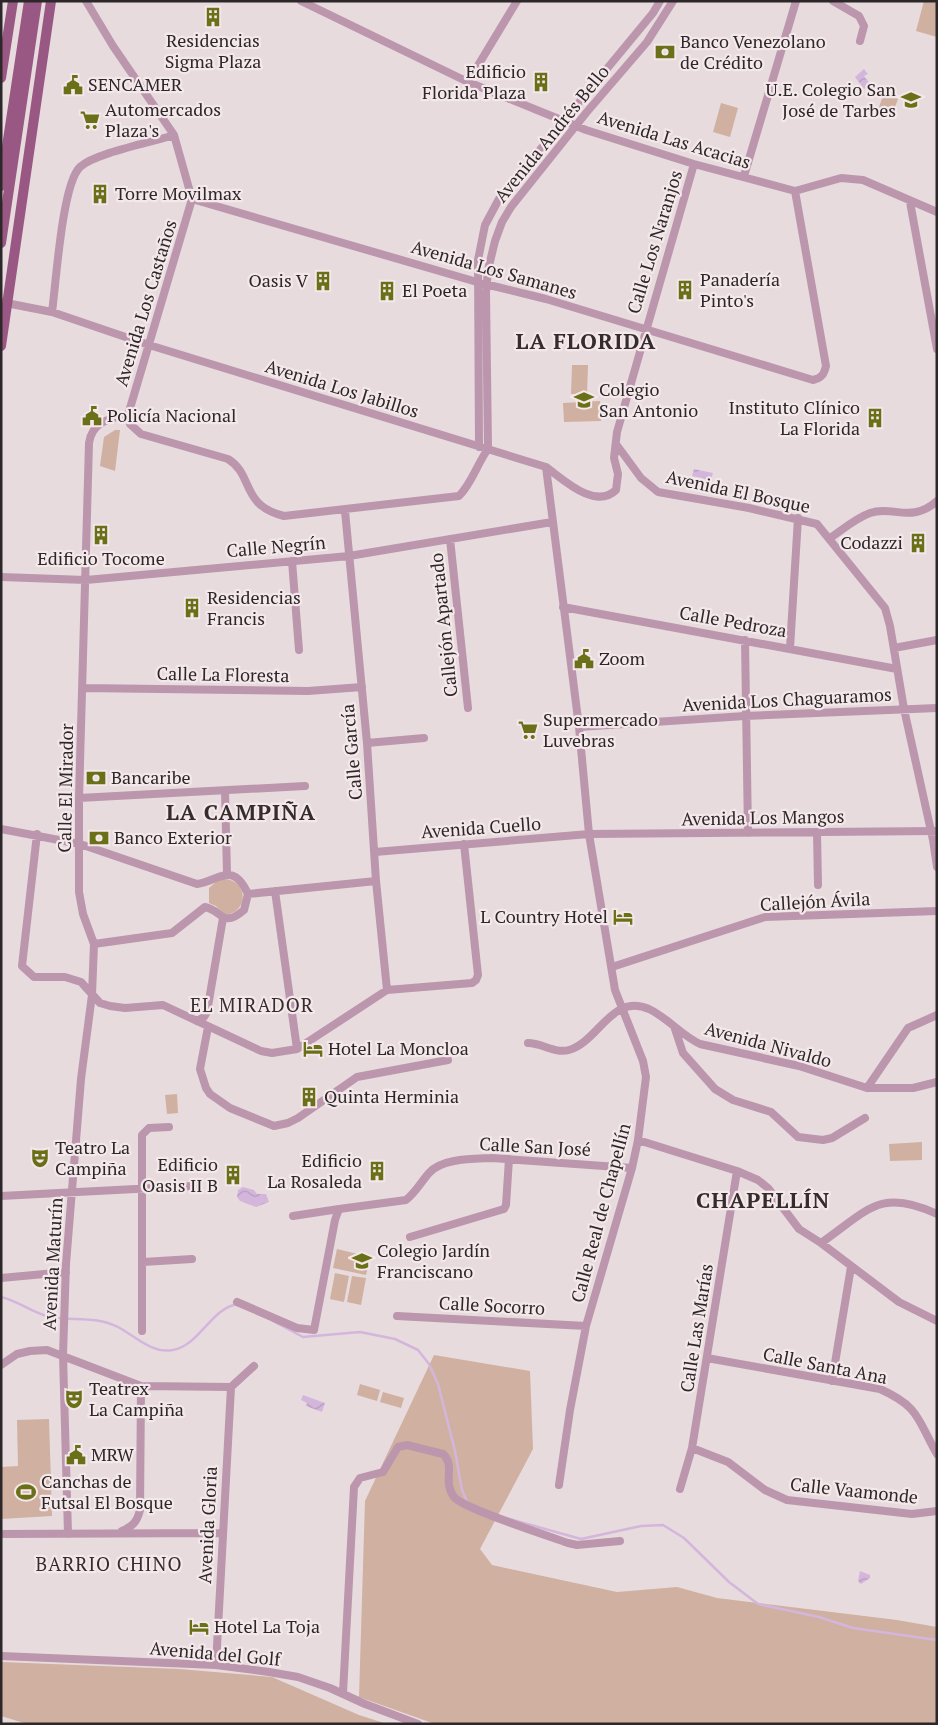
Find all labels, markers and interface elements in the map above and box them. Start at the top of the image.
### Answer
building icon: Residencias Sigma Plaza [202,6,224,28]
place label: Residencias Sigma Plaza [165,28,261,73]
place label: Banco Venezolano de Crédito [680,29,826,74]
bank icon: Banco Venezolano de Crédito [654,41,676,63]
place label: Edificio Florida Plaza [422,59,526,104]
street label: Avenida Andrés Bello [488,60,614,207]
building icon: Edificio Florida Plaza [530,71,552,93]
place label: SENCAMER [88,72,183,96]
public building icon: SENCAMER [62,74,84,96]
place label: U.E. Colegio San José de Tarbes [766,77,896,122]
school or university icon: U.E. Colegio San José de Tarbes [900,89,922,111]
place label: Automercados Plaza's [105,97,221,142]
street label: Avenida Las Acacias [595,104,754,174]
supermarket icon: Automercados Plaza's [79,109,101,131]
street label: Calle Los Naranjos [621,167,687,316]
place label: Torre Movilmax [115,181,242,205]
building icon: Torre Movilmax [89,183,111,205]
street label: Avenida Los Castaños [108,216,182,389]
street label: Avenida Los Samanes [409,234,580,304]
place label: Panadería Pinto's [700,267,780,312]
place label: Oasis V [248,268,309,292]
building icon: Oasis V [312,270,334,292]
place label: El Poeta [402,278,467,302]
building icon: Panadería Pinto's [674,279,696,301]
building icon: El Poeta [376,280,398,302]
district label: LA FLORIDA [516,326,656,355]
street label: Avenida Los Jabillos [263,353,422,423]
place label: Colegio San Antonio [599,377,698,422]
school or university icon: Colegio San Antonio [573,389,595,411]
place label: Instituto Clínico La Florida [729,395,860,440]
place label: Policía Nacional [107,403,236,427]
public building icon: Policía Nacional [81,405,103,427]
building icon: Instituto Clínico La Florida [864,407,886,429]
street label: Avenida El Bosque [664,464,812,518]
building icon: Edificio Tocome [90,524,112,546]
street label: Calle Negrín [225,530,327,562]
place label: Codazzi [840,530,903,554]
building icon: Codazzi [907,532,929,554]
place label: Edificio Tocome [37,546,165,570]
street label: Callejón Apartado [424,552,462,698]
place label: Residencias Francis [207,585,301,630]
building icon: Residencias Francis [181,597,203,619]
street label: Calle Pedroza [678,600,789,642]
place label: Zoom [599,646,645,670]
public building icon: Zoom [573,648,595,670]
street label: Calle La Floresta [156,661,290,687]
street label: Avenida Los Chaguaramos [682,682,892,716]
street label: Calle García [335,703,367,801]
place label: Supermercado Luvebras [543,707,658,752]
supermarket icon: Supermercado Luvebras [517,719,539,741]
street label: Calle El Mirador [52,723,78,853]
place label: Bancaribe [111,765,191,789]
bank icon: Bancaribe [85,767,107,789]
district label: LA CAMPIÑA [166,797,316,826]
street label: Avenida Los Mangos [681,804,845,830]
street label: Avenida Cuello [420,811,542,843]
place label: Banco Exterior [114,825,232,849]
bank icon: Banco Exterior [88,827,110,849]
street label: Callejón Ávila [759,886,871,916]
place label: L Country Hotel [480,904,608,928]
hotel icon: L Country Hotel [612,906,634,928]
district label: EL MIRADOR [190,992,314,1017]
street label: Avenida Nivaldo [702,1016,834,1073]
place label: Hotel La Moncloa [328,1036,469,1060]
hotel icon: Hotel La Moncloa [302,1038,324,1060]
place label: Quinta Herminia [324,1084,459,1108]
building icon: Quinta Herminia [298,1086,320,1108]
street label: Calle Real de Chapellín [565,1120,636,1305]
street label: Calle San José [479,1131,591,1161]
place label: Teatro La Campiña [55,1135,130,1180]
theatre icon: Teatro La Campiña [29,1147,51,1169]
place label: Edificio La Rosaleda [267,1148,362,1193]
place label: Edificio Oasis II B [142,1152,218,1197]
building icon: Edificio La Rosaleda [366,1160,388,1182]
building icon: Edificio Oasis II B [222,1164,244,1186]
district label: CHAPELLÍN [696,1185,830,1214]
street label: Avenida Maturín [37,1197,67,1331]
place label: Colegio Jardín Franciscano [377,1238,490,1283]
school or university icon: Colegio Jardín Franciscano [351,1250,373,1272]
street label: Calle Las Marías [674,1262,718,1394]
street label: Calle Socorro [438,1290,546,1320]
street label: Calle Santa Ana [761,1341,889,1389]
place label: Teatrex La Campiña [89,1376,184,1421]
theatre icon: Teatrex La Campiña [63,1388,85,1410]
place label: MRW [91,1442,134,1466]
public building icon: MRW [65,1444,87,1466]
street label: Avenida Gloria [192,1466,222,1584]
place label: Canchas de Futsal El Bosque [41,1469,173,1514]
street label: Calle Vaamonde [789,1471,919,1509]
sports icon: Canchas de Futsal El Bosque [15,1481,37,1503]
district label: BARRIO CHINO [36,1551,182,1576]
place label: Hotel La Toja [214,1614,320,1638]
hotel icon: Hotel La Toja [188,1616,210,1638]
street label: Avenida del Golf [149,1635,283,1671]

